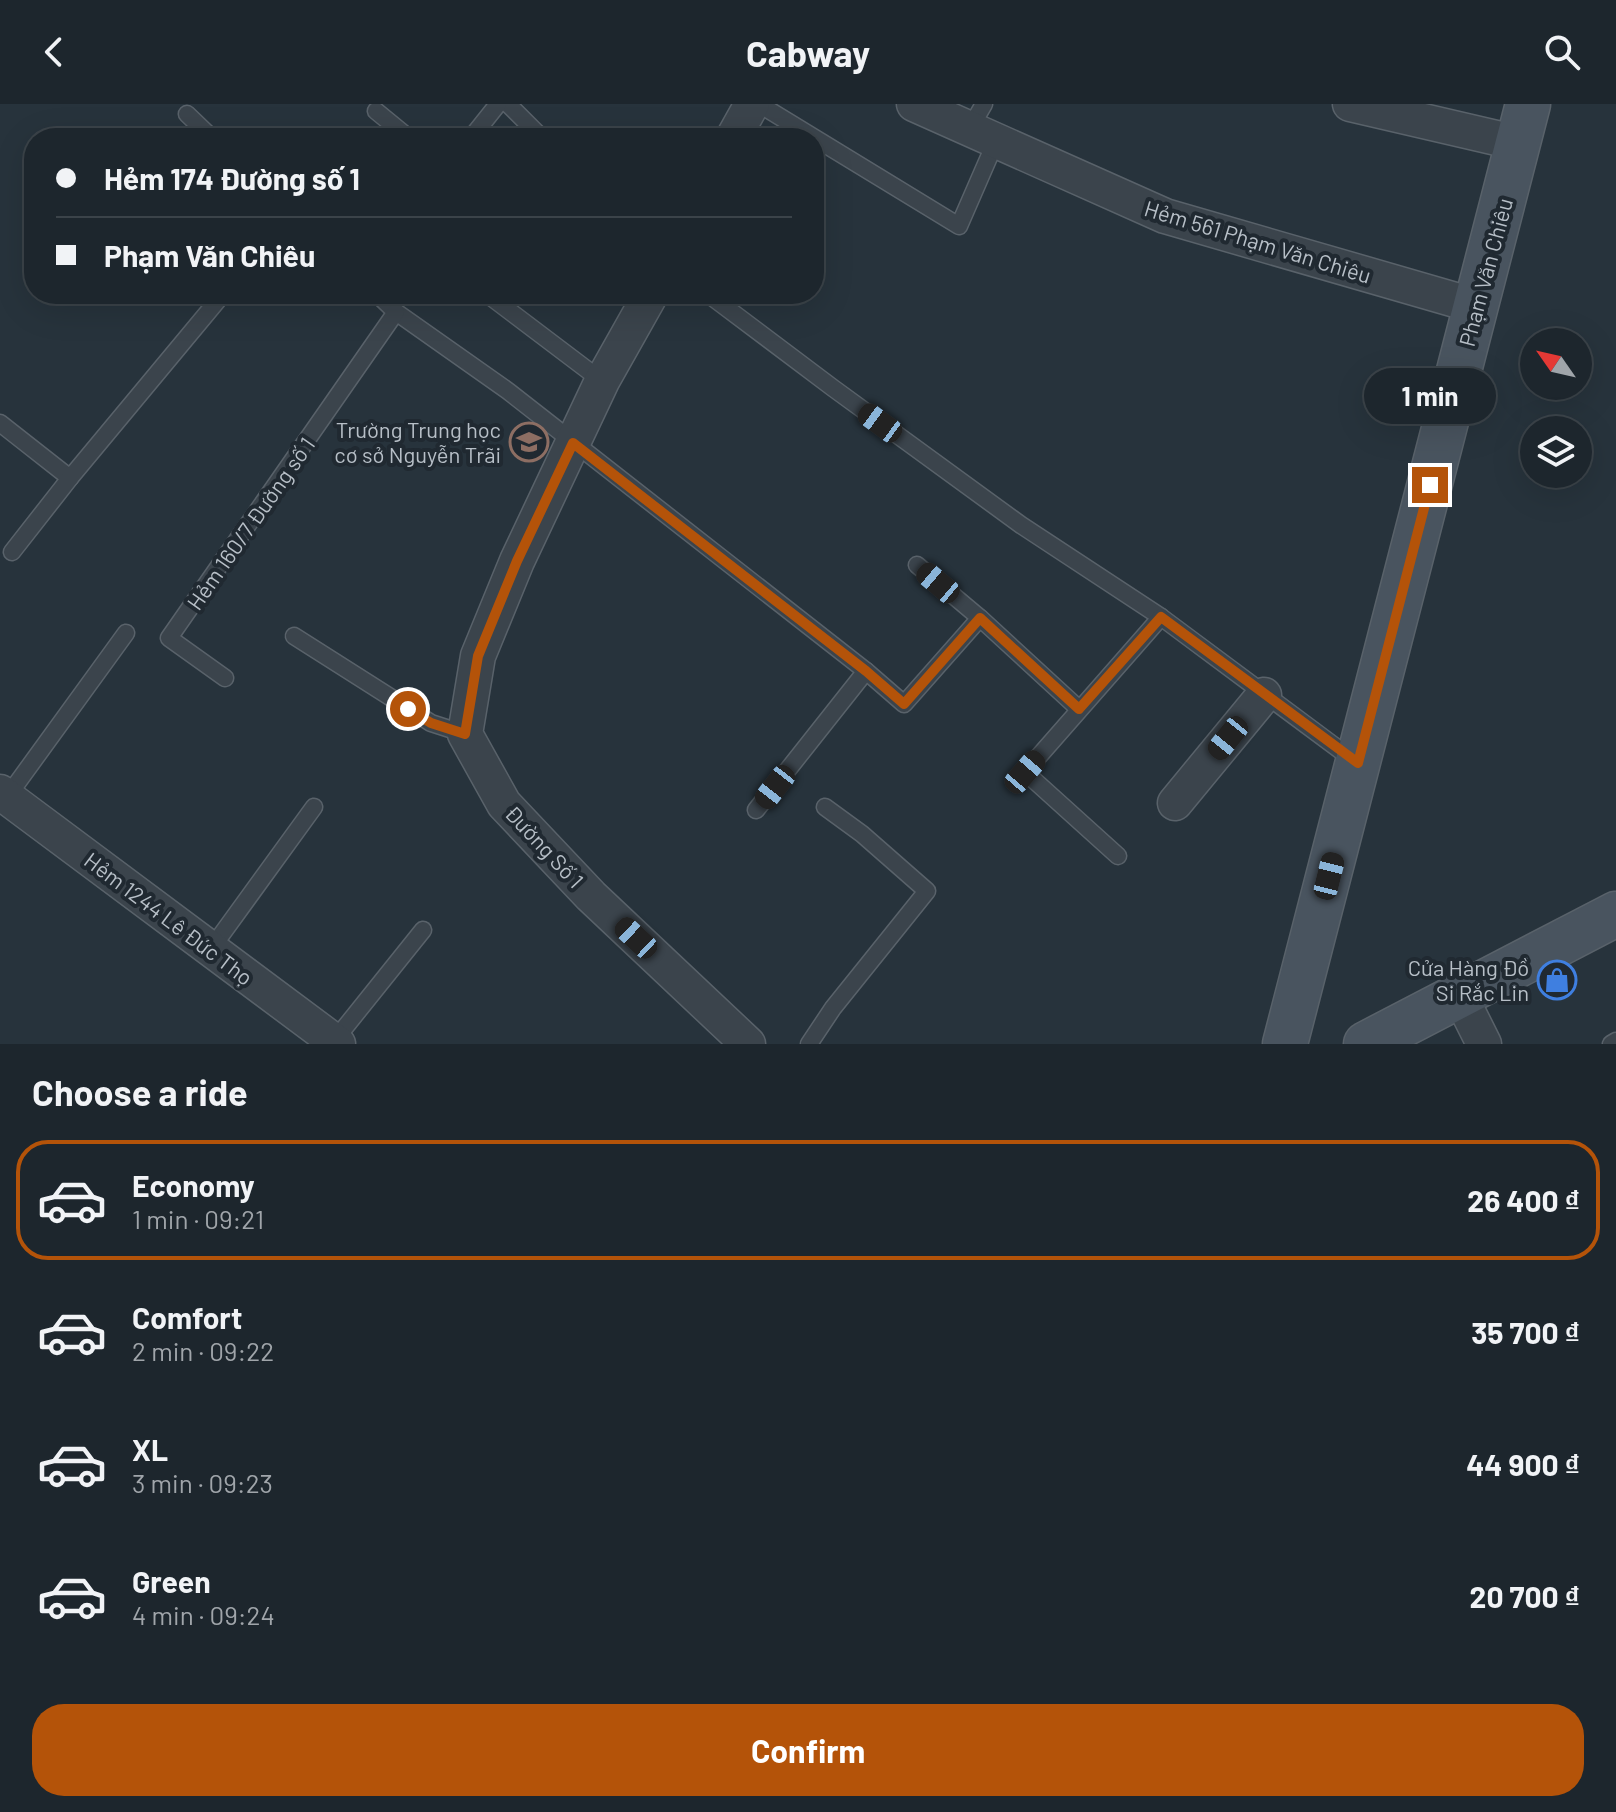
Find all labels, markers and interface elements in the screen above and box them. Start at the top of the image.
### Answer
icon: back [32,30,76,74]
icon: search [1540,30,1584,74]
text: Cabway [746,31,870,74]
text: Hẻm 174 Đường số 1 [104,160,360,196]
street label: Hẻm 561 Phạm Văn Chiêu [1142,194,1374,288]
street label: Phạm Văn Chiêu [1453,195,1517,349]
text: Phạm Văn Chiêu [104,237,315,273]
north arrow [1520,328,1592,400]
map controls [1520,328,1592,488]
callout: 1 min [1364,369,1496,425]
text: 1 min [1402,380,1458,411]
car [854,399,906,447]
place label: Trường Trung học cơ sở Nguyễn Trãi [334,416,501,467]
button: layers [1520,416,1592,488]
school or university icon: Trường Trung học cơ sở Nguyễn Trãi [508,421,550,463]
street label: Hẻm 160/7 Đường số 1 [181,432,319,614]
route end [1412,467,1448,503]
car [912,558,964,608]
route start [390,691,426,727]
car [1204,712,1252,764]
car [1000,746,1050,798]
car [751,761,799,813]
street label: Đường Số 1 [500,799,590,893]
street label: Hẻm 1244 Lê Đức Thọ [80,846,258,990]
car [1312,850,1346,902]
car [610,913,662,963]
place label: Cửa Hàng Đồ Si Rắc Lin [1408,954,1529,1005]
shop icon: Cửa Hàng Đồ Si Rắc Lin [1536,959,1578,1001]
text: Choose a ride [32,1070,248,1113]
icon: car [36,1164,108,1236]
text: Economy [132,1167,255,1203]
text: 26 400 ₫ [1467,1182,1580,1218]
text: 1 min · 09:21 [132,1203,264,1234]
icon: car [36,1296,108,1368]
text: Comfort [132,1299,242,1335]
text: 35 700 ₫ [1471,1314,1580,1350]
text: 2 min · 09:22 [132,1335,274,1366]
icon: car [36,1428,108,1500]
text: XL [132,1431,168,1467]
text: 44 900 ₫ [1466,1446,1580,1482]
text: 3 min · 09:23 [132,1467,273,1498]
icon: car [36,1560,108,1632]
text: Green [132,1563,211,1599]
text: 20 700 ₫ [1470,1578,1580,1614]
text: 4 min · 09:24 [132,1599,275,1630]
button: Confirm [32,1704,1584,1796]

